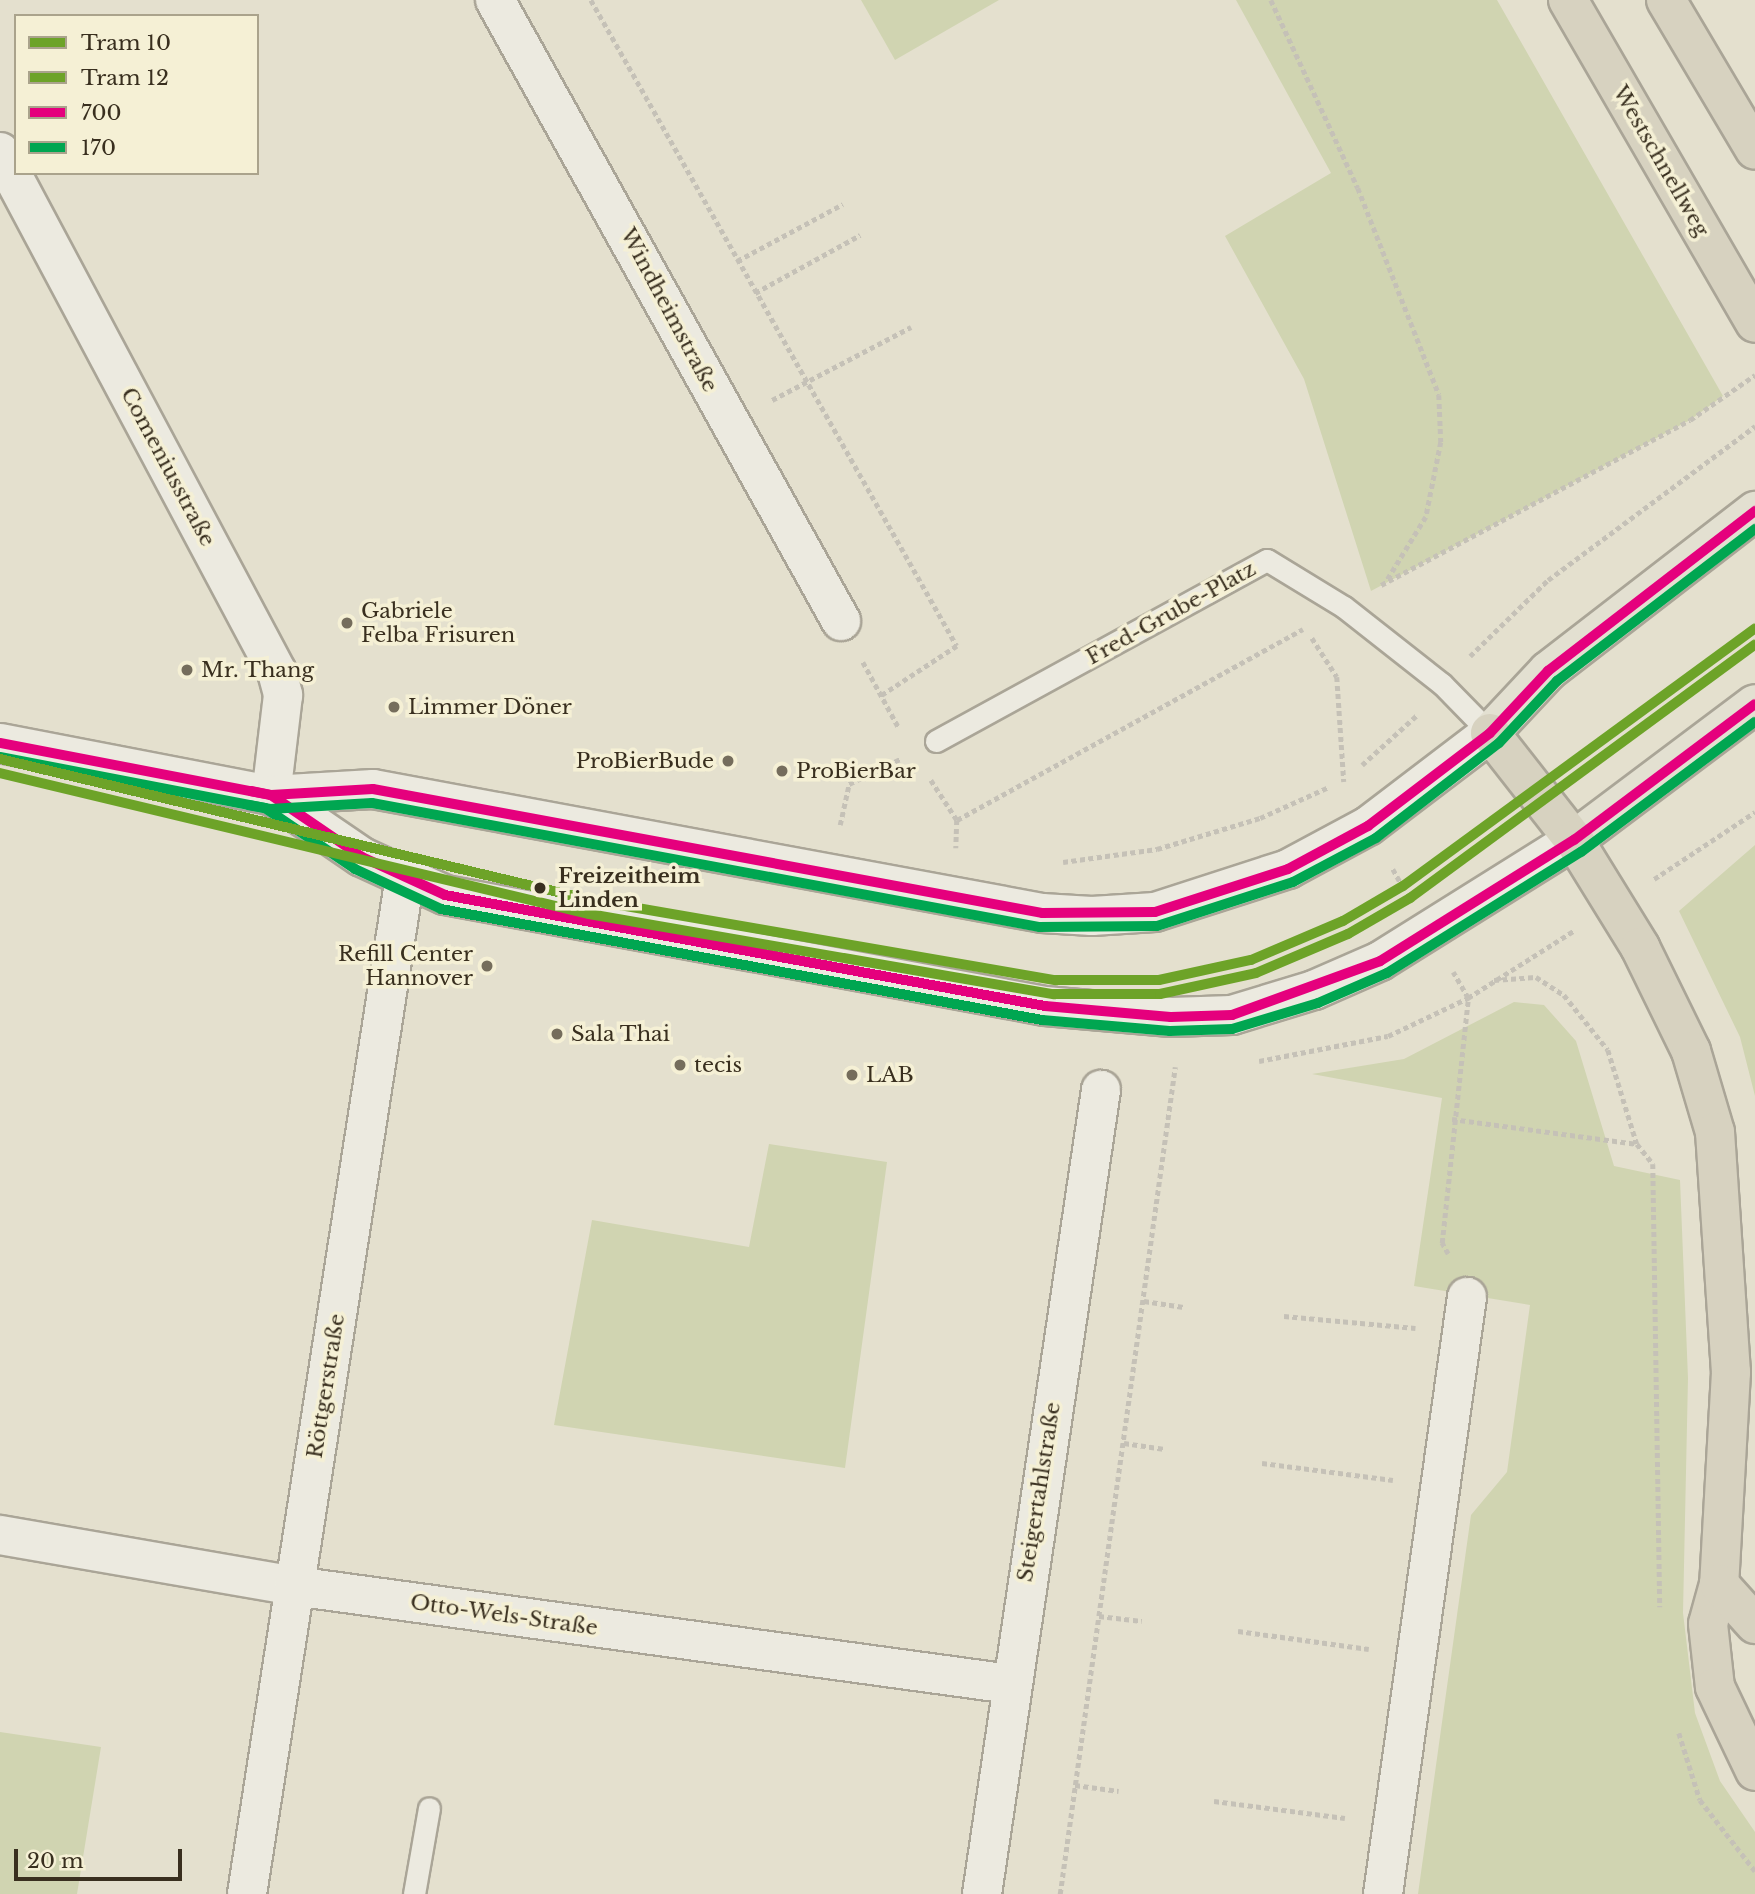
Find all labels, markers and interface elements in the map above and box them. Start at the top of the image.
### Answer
legend [14,14,259,175]
text: Tram 10 [81,30,171,56]
text: Tram 12 [81,65,169,91]
street label: Westschnellweg [1608,81,1714,241]
text: 700 [81,100,122,126]
text: 170 [81,135,116,161]
street label: Windheimstraße [615,224,723,396]
street label: Comeniusstraße [116,383,220,551]
street label: Fred-Grube-Platz [1082,556,1260,670]
place label: Gabriele Felba Frisuren [361,598,515,648]
marker: Gabriele Felba Frisuren [339,615,355,631]
place label: Mr. Thang [201,657,315,683]
marker: Mr. Thang [179,662,195,678]
place label: Limmer Döner [408,694,572,720]
marker: Limmer Döner [386,699,402,715]
place label: ProBierBude [576,748,714,774]
marker: ProBierBude [720,753,736,769]
place label: ProBierBar [796,758,916,784]
marker: ProBierBar [774,763,790,779]
place label: Freizeitheim Linden [558,863,701,913]
marker: Freizeitheim Linden [528,876,552,900]
place label: Refill Center Hannover [338,941,473,991]
marker: Refill Center Hannover [479,958,495,974]
place label: Sala Thai [571,1021,671,1047]
marker: Sala Thai [549,1026,565,1042]
place label: tecis [694,1052,742,1078]
marker: tecis [672,1057,688,1073]
place label: LAB [866,1062,914,1088]
marker: LAB [844,1067,860,1083]
street label: Röttgerstraße [302,1312,350,1460]
street label: Steigertahlstraße [1012,1400,1066,1584]
street label: Otto-Wels-Straße [409,1589,599,1641]
scale bar [18,1834,186,1878]
text: 20 m [27,1848,84,1874]

